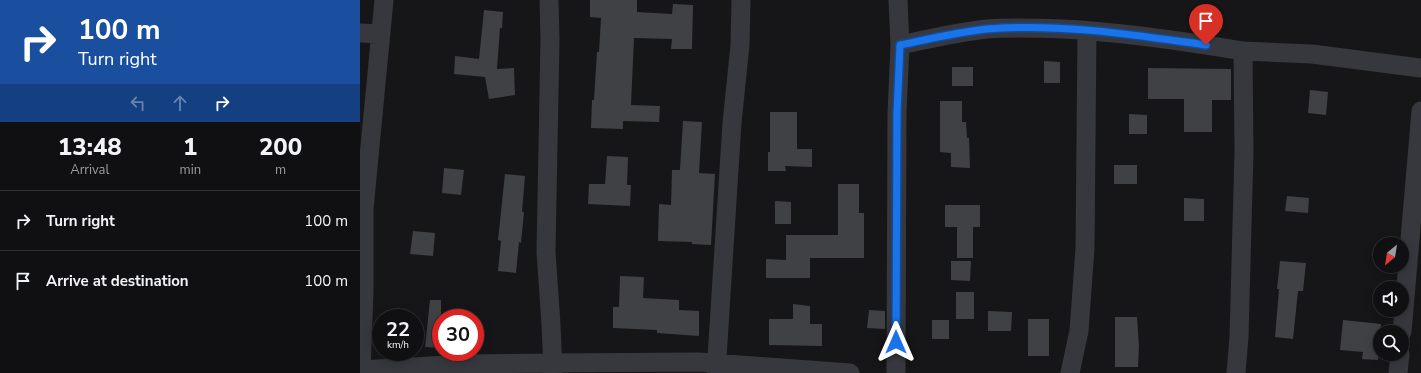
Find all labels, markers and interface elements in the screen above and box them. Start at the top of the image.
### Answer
pin [1189,4,1223,45]
icon: arrive [1195,10,1217,32]
text: 100 m [78,11,161,49]
icon: right [12,16,64,68]
text: Turn right [78,47,157,71]
icon: left [127,92,149,114]
icon: ahead [169,92,191,114]
icon: right [211,92,233,114]
text: 13:48 [58,131,122,163]
text: 1 [183,131,198,163]
text: 200 [259,131,302,163]
text: Arrival [70,161,109,179]
text: min [180,161,201,179]
text: m [275,161,286,179]
icon: right [12,210,34,232]
text: Turn right [46,211,115,231]
text: 100 m [304,211,348,231]
north arrow [1373,237,1409,273]
map controls [1373,237,1409,361]
icon: arrive [12,270,34,292]
text: Arrive at destination [46,271,189,291]
text: 100 m [304,271,348,291]
button: sound [1373,281,1409,317]
speed limit sign: 30 [432,309,484,361]
text: 22 [386,316,410,343]
position arrow [875,321,917,363]
button: search [1373,325,1409,361]
text: km/h [387,338,409,352]

